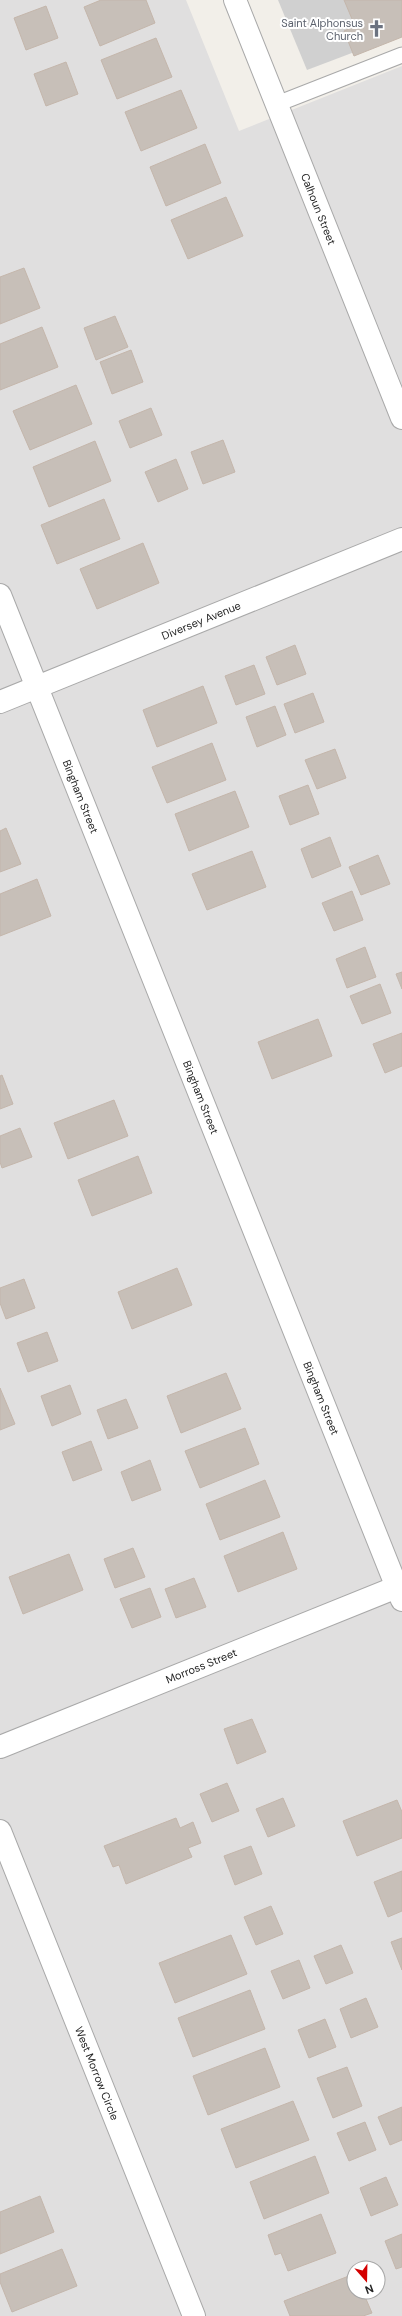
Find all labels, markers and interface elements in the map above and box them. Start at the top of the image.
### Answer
place label: Saint Alphonsus Church [281,16,363,43]
church icon: Saint Alphonsus Church [366,19,386,39]
street label: Calhoun Street [298,171,339,247]
street label: Diversey Avenue [159,598,243,643]
street label: Bingham Street [60,758,102,835]
street label: Bingham Street [180,1058,222,1136]
street label: Bingham Street [300,1359,342,1437]
street label: Morross Street [164,1645,239,1686]
street label: West Morrow Circle [72,2024,122,2122]
north arrow [346,2260,386,2300]
text: N [363,2281,376,2297]

